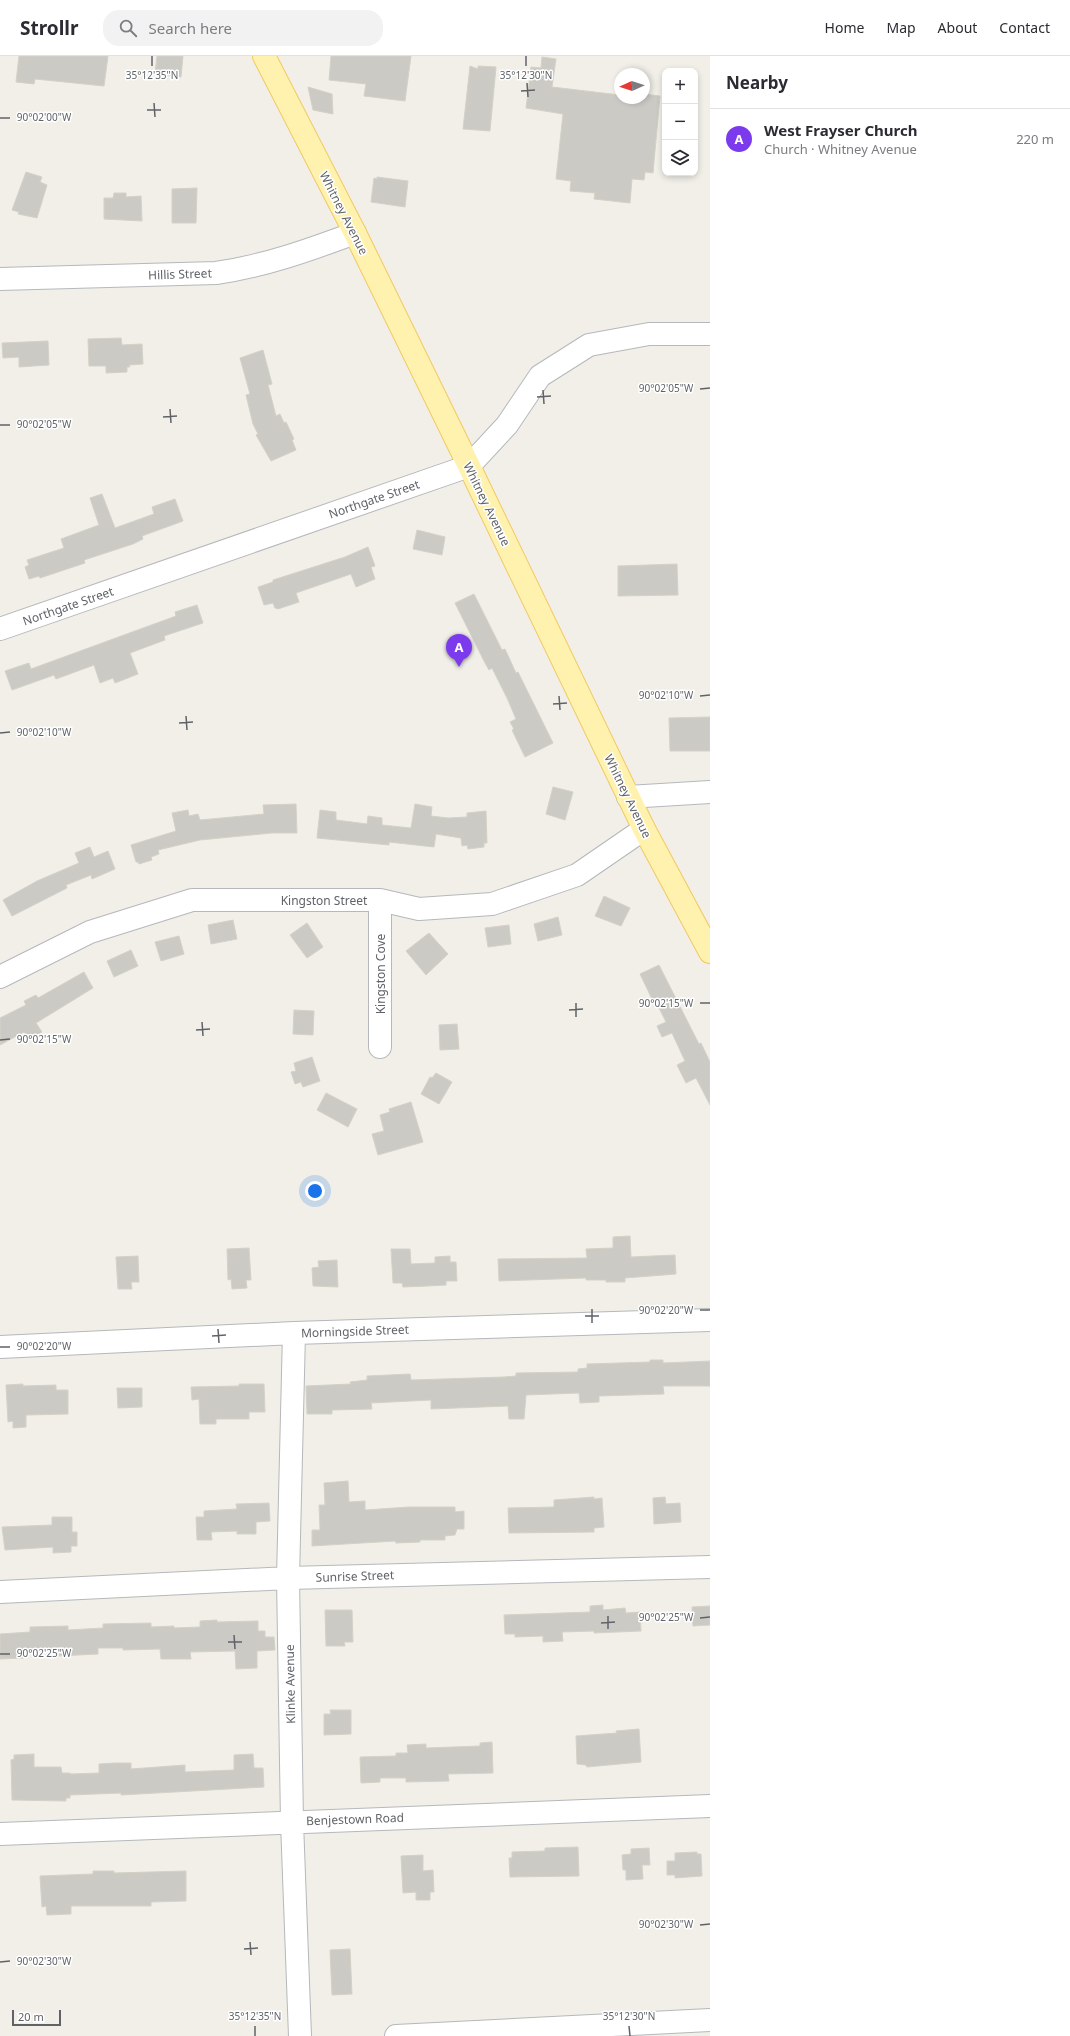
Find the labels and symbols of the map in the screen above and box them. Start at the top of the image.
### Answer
text: 35°12'35"N [126,68,178,82]
text: 35°12'30"N [500,68,552,82]
north arrow [614,68,650,104]
text: 90°02'00"W [17,110,72,124]
street label: Whitney Avenue [316,168,372,258]
street label: Hillis Street [148,264,213,284]
text: 90°02'05"W [639,381,694,395]
text: 90°02'05"W [17,417,72,431]
street label: Whitney Avenue [459,459,515,549]
street label: Northgate Street [326,475,422,522]
street label: Northgate Street [20,582,116,629]
pin: A [446,634,472,667]
text: 90°02'10"W [639,688,694,702]
text: 90°02'10"W [17,725,72,739]
street label: Whitney Avenue [600,751,656,841]
street label: Kingston Street [281,892,368,909]
street label: Kingston Cove [372,933,389,1014]
text: 90°02'15"W [639,996,694,1010]
text: 90°02'15"W [17,1032,72,1046]
your location [305,1181,325,1201]
text: 90°02'20"W [639,1303,694,1317]
street label: Morningside Street [301,1321,410,1341]
text: 90°02'20"W [17,1339,72,1353]
street label: Sunrise Street [315,1566,395,1586]
text: 90°02'25"W [639,1610,694,1624]
street label: Klinke Avenue [281,1644,299,1724]
text: 90°02'25"W [17,1646,72,1660]
street label: Benjestown Road [306,1809,404,1829]
text: 90°02'30"W [639,1917,694,1931]
text: 90°02'30"W [17,1954,72,1968]
scale bar [12,2008,61,2027]
text: 35°12'35"N [229,2009,281,2023]
text: 35°12'30"N [603,2009,655,2023]

